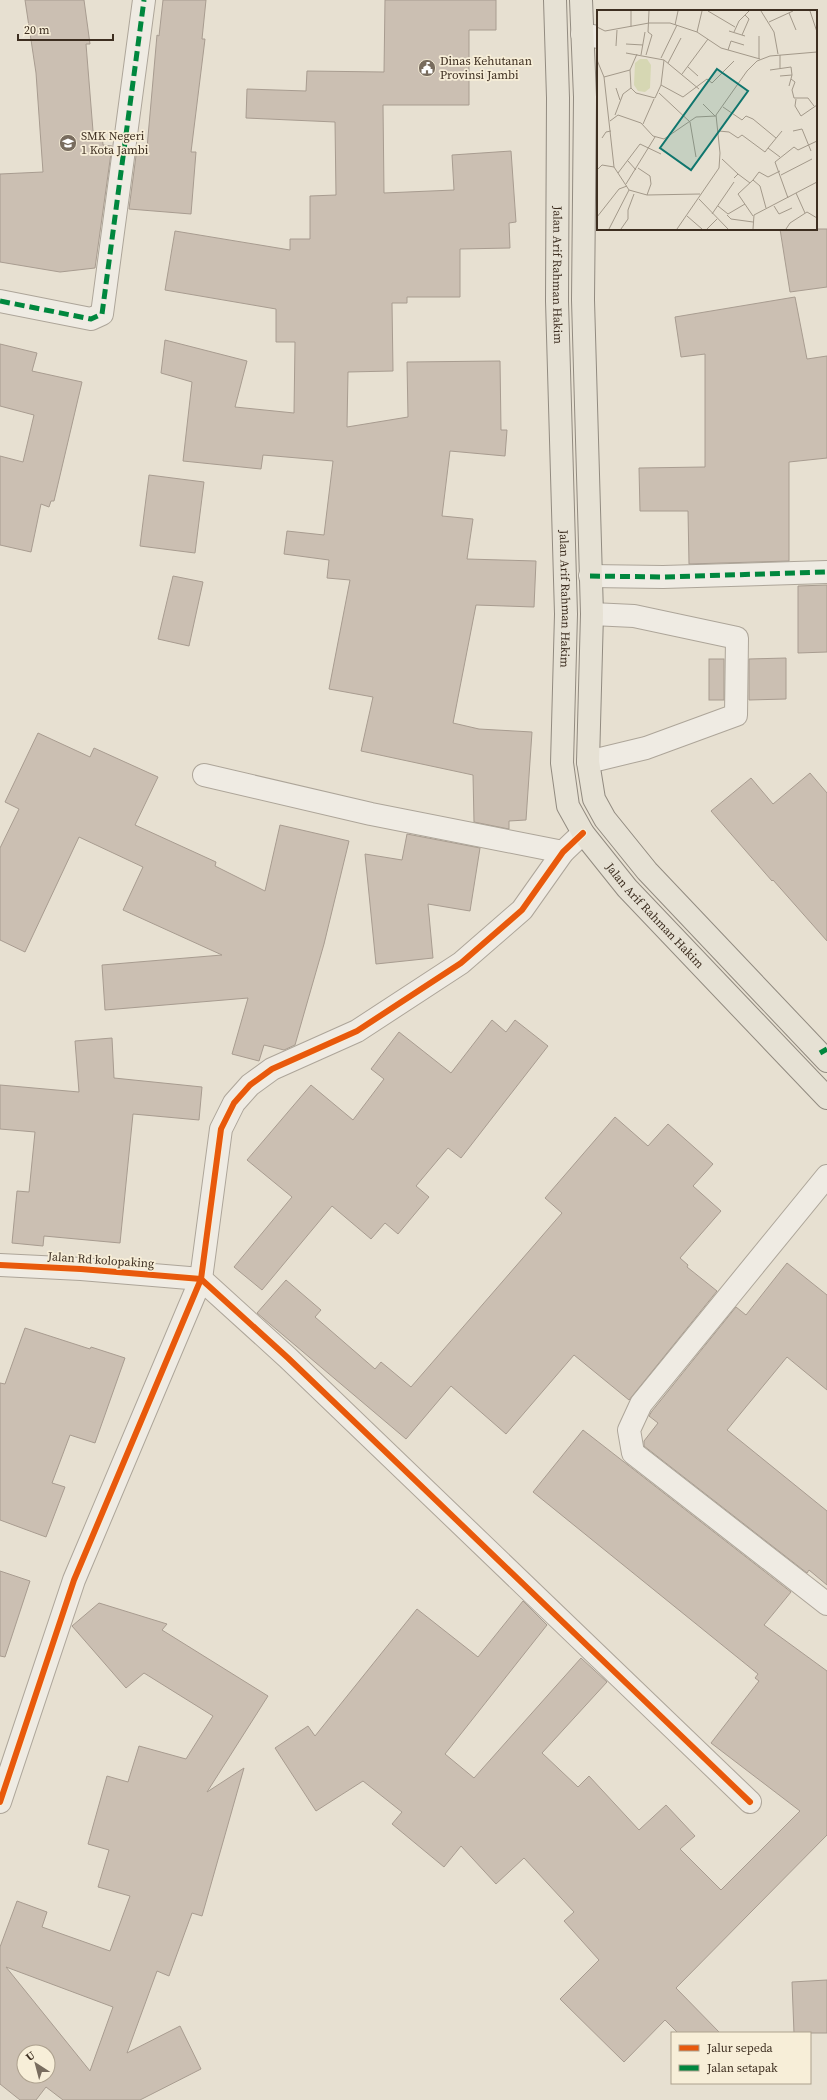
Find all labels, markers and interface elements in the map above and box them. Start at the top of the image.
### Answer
inset map [597,10,817,230]
scale bar [18,16,113,42]
text: 20 m [24,22,50,38]
place label: Dinas Kehutanan Provinsi Jambi [440,53,532,83]
public building icon: Dinas Kehutanan Provinsi Jambi [417,58,437,78]
place label: SMK Negeri 1 Kota Jambi [81,128,149,158]
school or university icon: SMK Negeri 1 Kota Jambi [58,133,78,153]
street label: Jalan Arif Rahman Hakim [549,205,566,344]
street label: Jalan Arif Rahman Hakim [556,529,574,668]
street label: Jalan Arif Rahman Hakim [601,859,707,972]
street label: Jalan Rd kolopaking [46,1248,155,1272]
legend [671,2032,811,2084]
text: Jalur sepeda [706,2040,774,2056]
north arrow [16,2044,56,2084]
text: U [23,2048,38,2065]
text: Jalan setapak [706,2060,778,2076]

